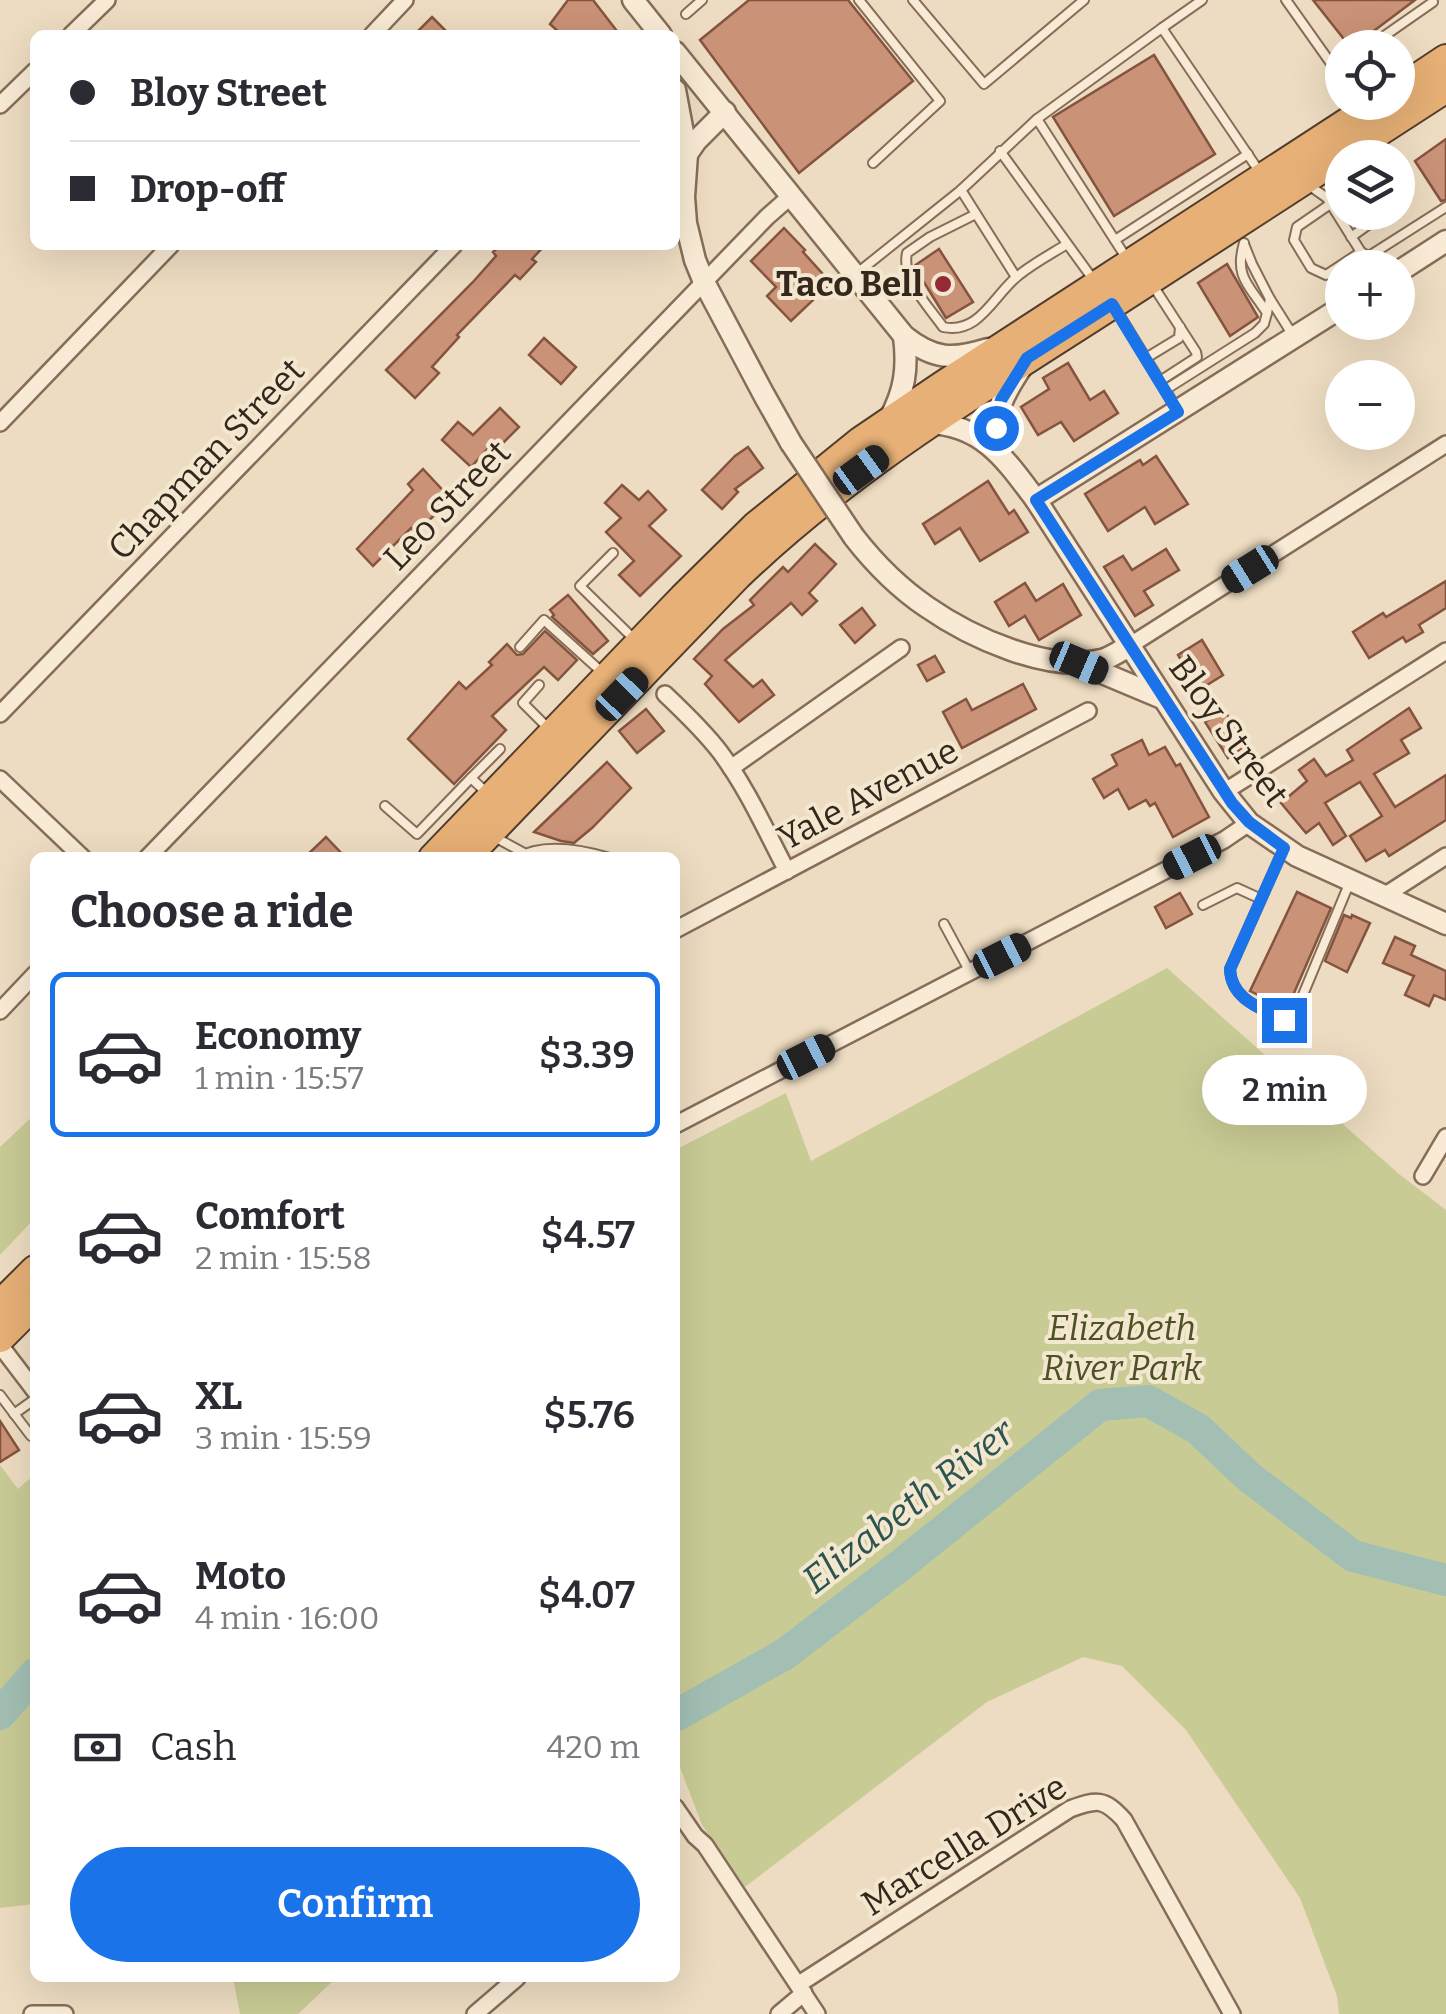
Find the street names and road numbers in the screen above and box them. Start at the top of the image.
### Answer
street label: Chapman Street [99,349,313,568]
street label: Leo Street [375,431,519,579]
street label: Bloy Street [1160,647,1298,815]
street label: Yale Avenue [771,729,965,859]
street label: Marcella Drive [854,1765,1074,1925]

